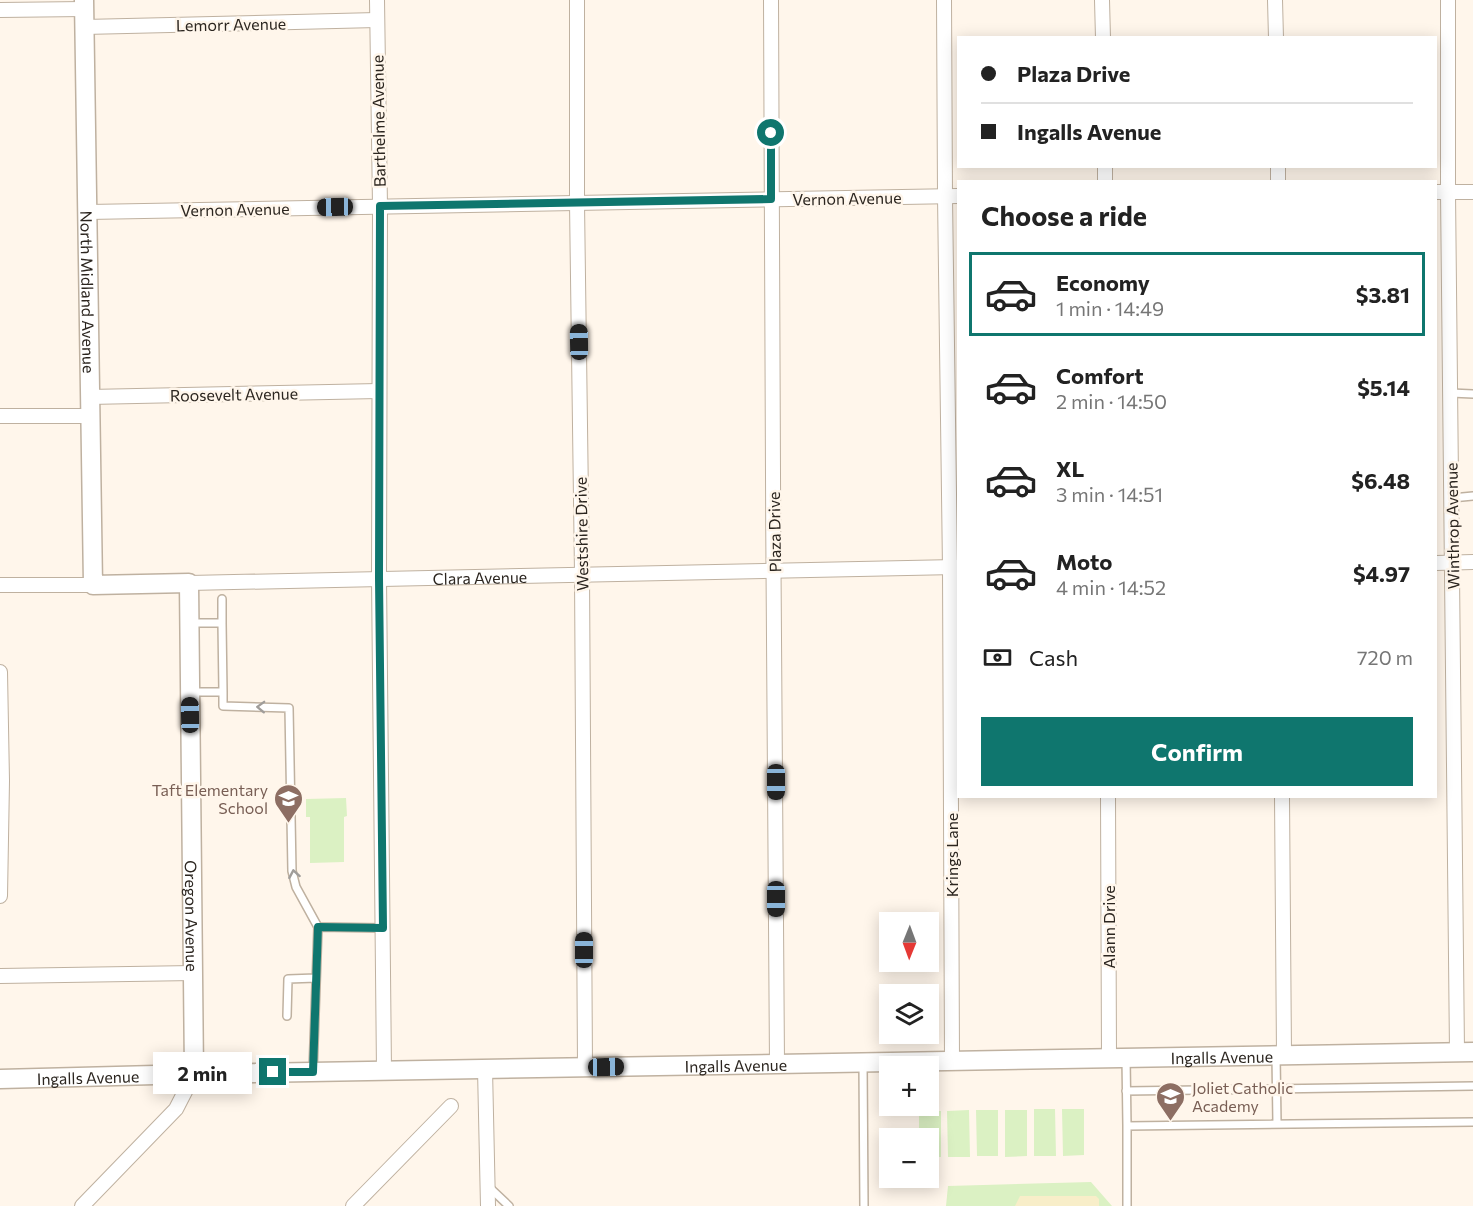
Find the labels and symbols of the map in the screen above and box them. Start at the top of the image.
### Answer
street label: Lemorr Avenue [176,14,286,34]
street label: Barthelme Avenue [367,55,389,187]
route start [757,119,784,146]
street label: Vernon Avenue [792,188,902,208]
car [317,198,353,216]
street label: Vernon Avenue [180,199,290,219]
street label: North Midland Avenue [78,210,99,374]
car [570,324,588,360]
street label: Roosevelt Avenue [170,383,298,405]
street label: Winthrop Avenue [1441,462,1463,590]
street label: Westshire Drive [571,477,591,591]
street label: Plaza Drive [764,492,784,572]
street label: Clara Avenue [432,566,527,587]
car [181,697,199,733]
one-way arrow [257,701,266,713]
car [767,764,785,800]
place label: Taft Elementary School [152,780,268,817]
school or university icon: Taft Elementary School [273,782,305,824]
street label: Krings Lane [942,813,961,897]
street label: Oregon Avenue [182,860,202,972]
one-way arrow [288,870,301,880]
car [767,881,785,917]
street label: Alann Drive [1099,885,1118,969]
north arrow [879,912,939,972]
car [575,932,593,968]
street label: Ingalls Avenue [1170,1046,1273,1067]
callout: 2 min [153,1051,252,1093]
street label: Ingalls Avenue [684,1054,787,1075]
route end [259,1058,286,1085]
car [588,1058,624,1076]
street label: Ingalls Avenue [36,1066,139,1088]
place label: Joliet Catholic Academy [1192,1078,1293,1115]
school or university icon: Joliet Catholic Academy [1155,1080,1187,1122]

